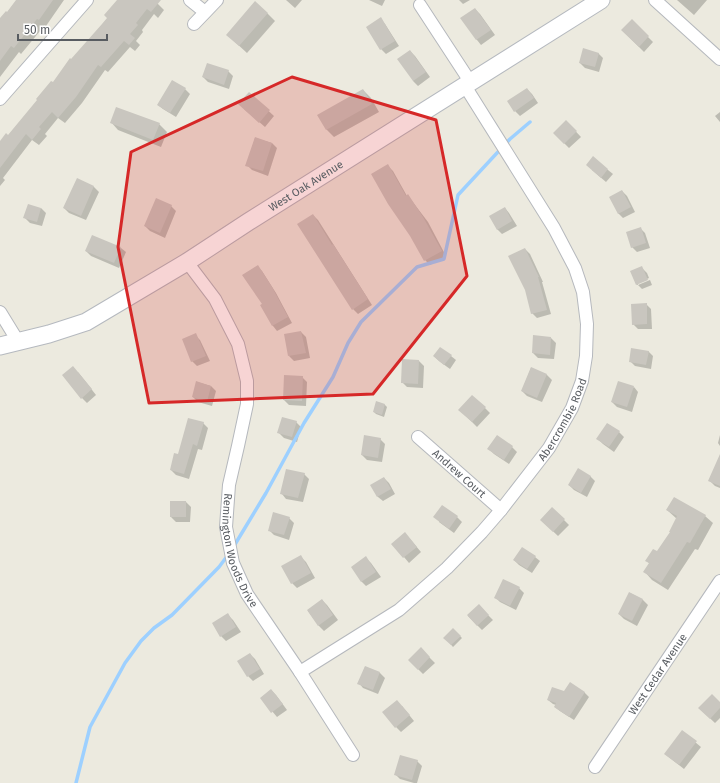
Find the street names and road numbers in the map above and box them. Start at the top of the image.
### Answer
street label: West Oak Avenue [266,157,345,214]
street label: Abercrombie Road [535,376,589,463]
street label: Andrew Court [430,446,489,500]
street label: Remington Woods Drive [219,493,261,610]
street label: West Cedar Avenue [626,631,689,717]

